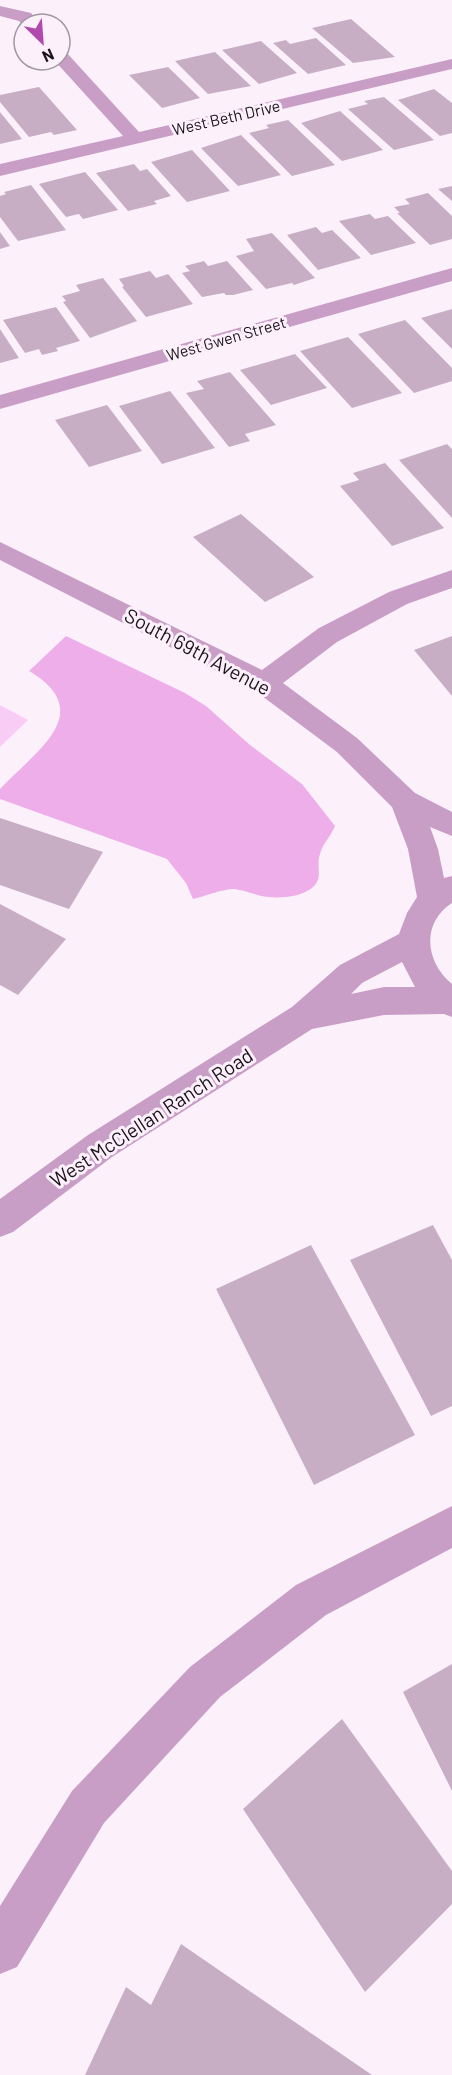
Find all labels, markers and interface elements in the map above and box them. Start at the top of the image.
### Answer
north arrow [12,12,72,72]
text: N [40,45,57,67]
street label: West Beth Drive [170,95,282,139]
street label: West Gwen Street [164,312,288,364]
street label: South 69th Avenue [121,602,275,700]
street label: West McClellan Ranch Road [45,1042,257,1192]

